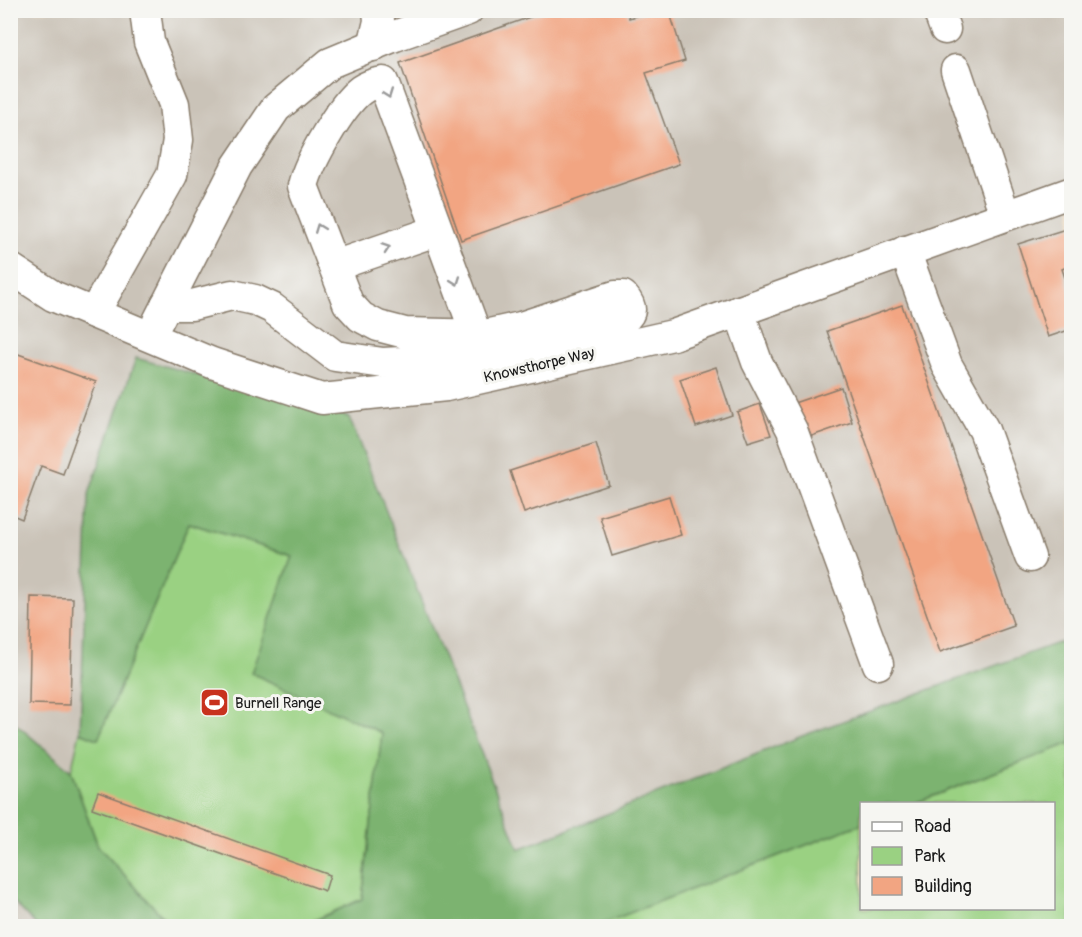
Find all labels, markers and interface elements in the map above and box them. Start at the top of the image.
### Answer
one-way arrow [380,88,393,98]
one-way arrow [314,224,327,234]
one-way arrow [380,243,391,256]
one-way arrow [449,275,461,286]
street label: Knowsthorpe Way [482,343,597,387]
sports icon: Burnell Range [198,687,230,719]
place label: Burnell Range [235,694,322,713]
legend [860,802,1055,910]
text: Road [914,815,951,838]
text: Park [914,845,946,868]
text: Building [914,875,972,898]

